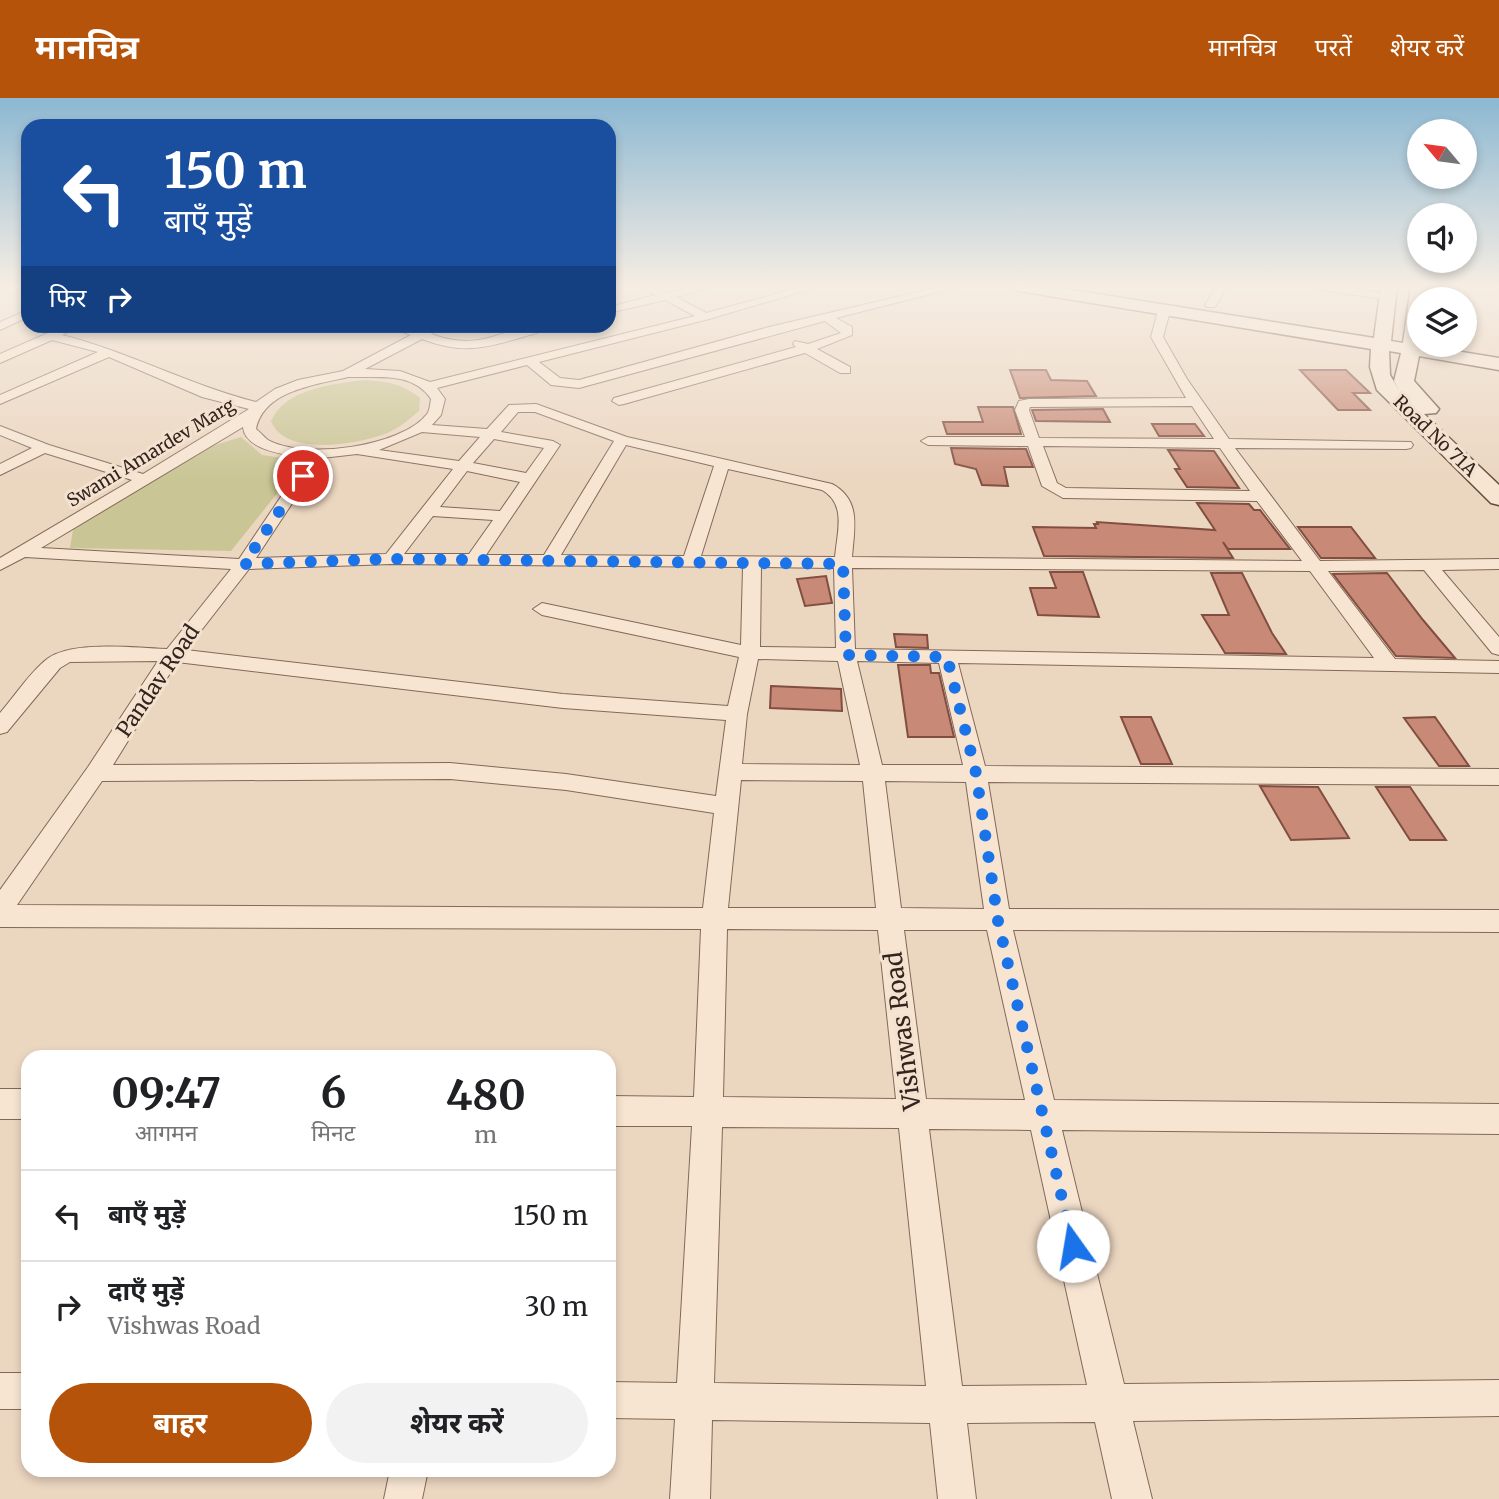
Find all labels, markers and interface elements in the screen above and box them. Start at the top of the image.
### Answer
text: मानचित्र [35,27,139,68]
text: मानचित्र [1208,32,1277,63]
text: परतें [1315,32,1352,63]
text: शेयर करें [1390,32,1464,63]
north arrow [1407,119,1477,189]
map controls [1407,119,1477,357]
text: 150 m [164,140,307,201]
icon: left [49,147,140,238]
text: बाएँ मुड़ें [164,201,252,241]
button: sound [1407,203,1477,273]
icon: right [100,280,138,318]
text: फिर [49,281,86,314]
button: layers [1407,287,1477,357]
street label: Road No 71A [1389,390,1482,481]
street label: Swami Amardev Marg [63,393,239,512]
pin [273,446,333,506]
icon: arrive [284,457,322,495]
street label: Pandav Road [110,619,205,742]
street label: Vishwas Road [877,950,928,1113]
text: 09:47 [111,1067,221,1119]
text: 6 [320,1067,346,1119]
text: 480 [446,1069,526,1121]
text: आगमन [135,1118,198,1147]
text: मिनट [311,1118,355,1147]
text: m [474,1120,497,1149]
icon: left [49,1197,87,1235]
text: बाएँ मुड़ें [108,1197,185,1230]
text: 150 m [514,1199,588,1232]
position arrow [1036,1209,1110,1283]
text: दाएँ मुड़ें [108,1274,184,1307]
icon: right [49,1288,87,1326]
text: 30 m [525,1290,588,1323]
text: Vishwas Road [108,1311,261,1340]
button: बाहर [49,1383,312,1463]
button: शेयर करें [326,1383,588,1463]

